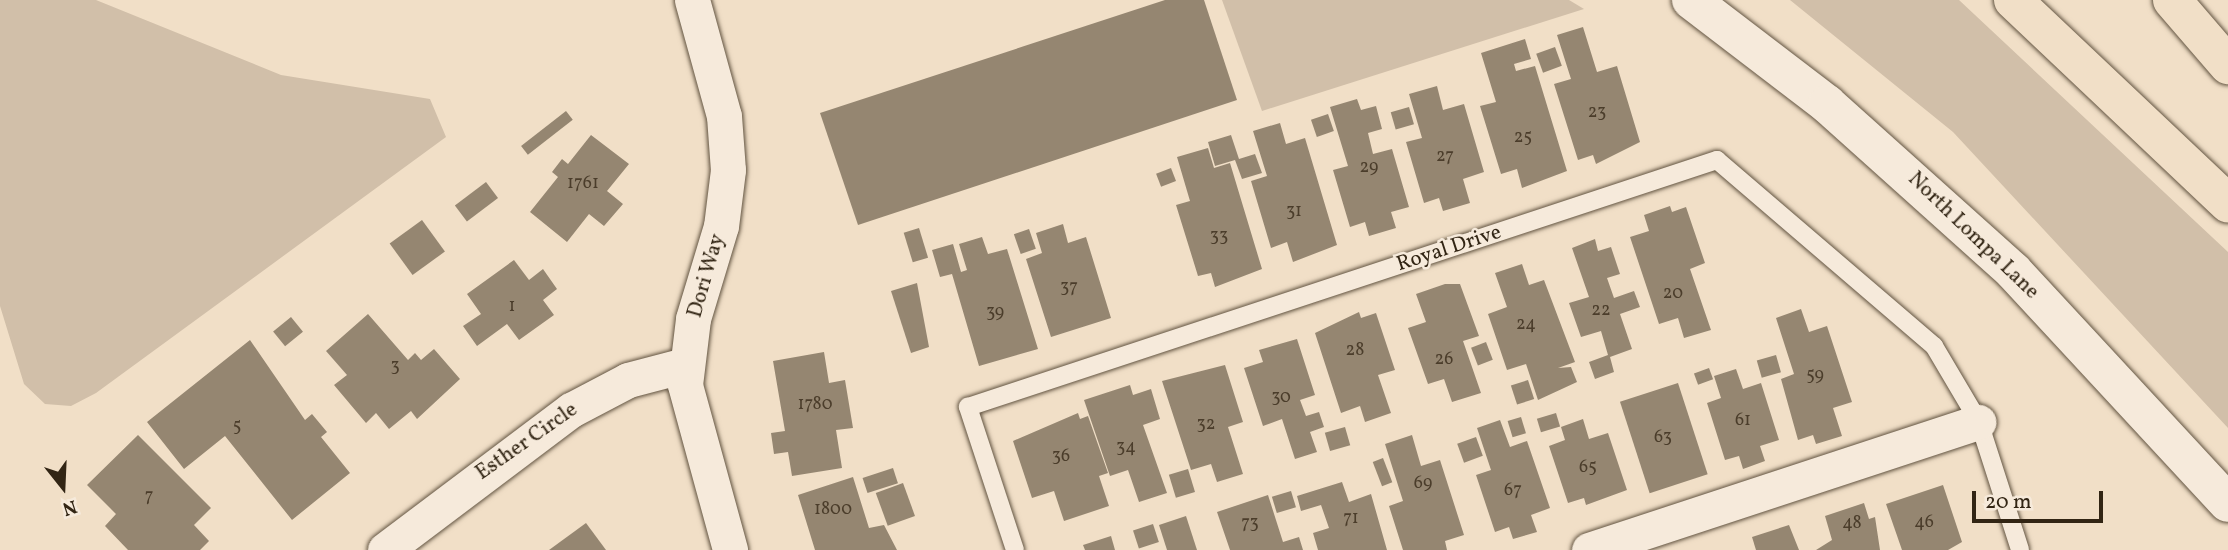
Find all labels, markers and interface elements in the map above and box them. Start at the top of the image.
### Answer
house number: 23 [1588,102,1606,124]
house number: 25 [1514,127,1532,149]
house number: 27 [1436,146,1454,168]
house number: 29 [1360,157,1378,179]
street label: North Lompa Lane [1902,167,2044,305]
house number: 1761 [567,173,599,195]
house number: 31 [1286,201,1302,223]
street label: Royal Drive [1394,220,1504,278]
house number: 33 [1210,226,1228,248]
street label: Dori Way [683,231,731,321]
house number: 37 [1060,277,1078,299]
house number: 20 [1663,283,1683,305]
house number: 1 [509,296,515,318]
house number: 22 [1591,300,1611,322]
house number: 39 [986,302,1004,324]
house number: 24 [1516,314,1536,336]
house number: 28 [1346,340,1364,362]
house number: 26 [1435,349,1453,371]
house number: 3 [390,356,400,378]
house number: 59 [1806,365,1824,387]
house number: 30 [1271,387,1291,409]
house number: 1780 [797,394,833,416]
street label: Esther Circle [471,398,583,486]
house number: 61 [1735,410,1751,432]
house number: 32 [1197,414,1215,436]
house number: 5 [233,416,241,438]
house number: 63 [1654,427,1672,449]
house number: 34 [1116,437,1136,459]
house number: 36 [1052,446,1070,468]
north arrow [28,452,98,522]
house number: 65 [1579,457,1597,479]
house number: 69 [1414,473,1432,495]
scale bar [1976,476,2107,520]
house number: 67 [1504,480,1522,502]
house number: 7 [145,486,153,508]
text: 20 m [1985,488,2031,517]
text: N [59,492,80,521]
house number: 1800 [814,499,852,521]
house number: 71 [1343,508,1359,530]
house number: 46 [1914,512,1934,534]
house number: 73 [1241,513,1259,535]
house number: 48 [1842,513,1862,535]

